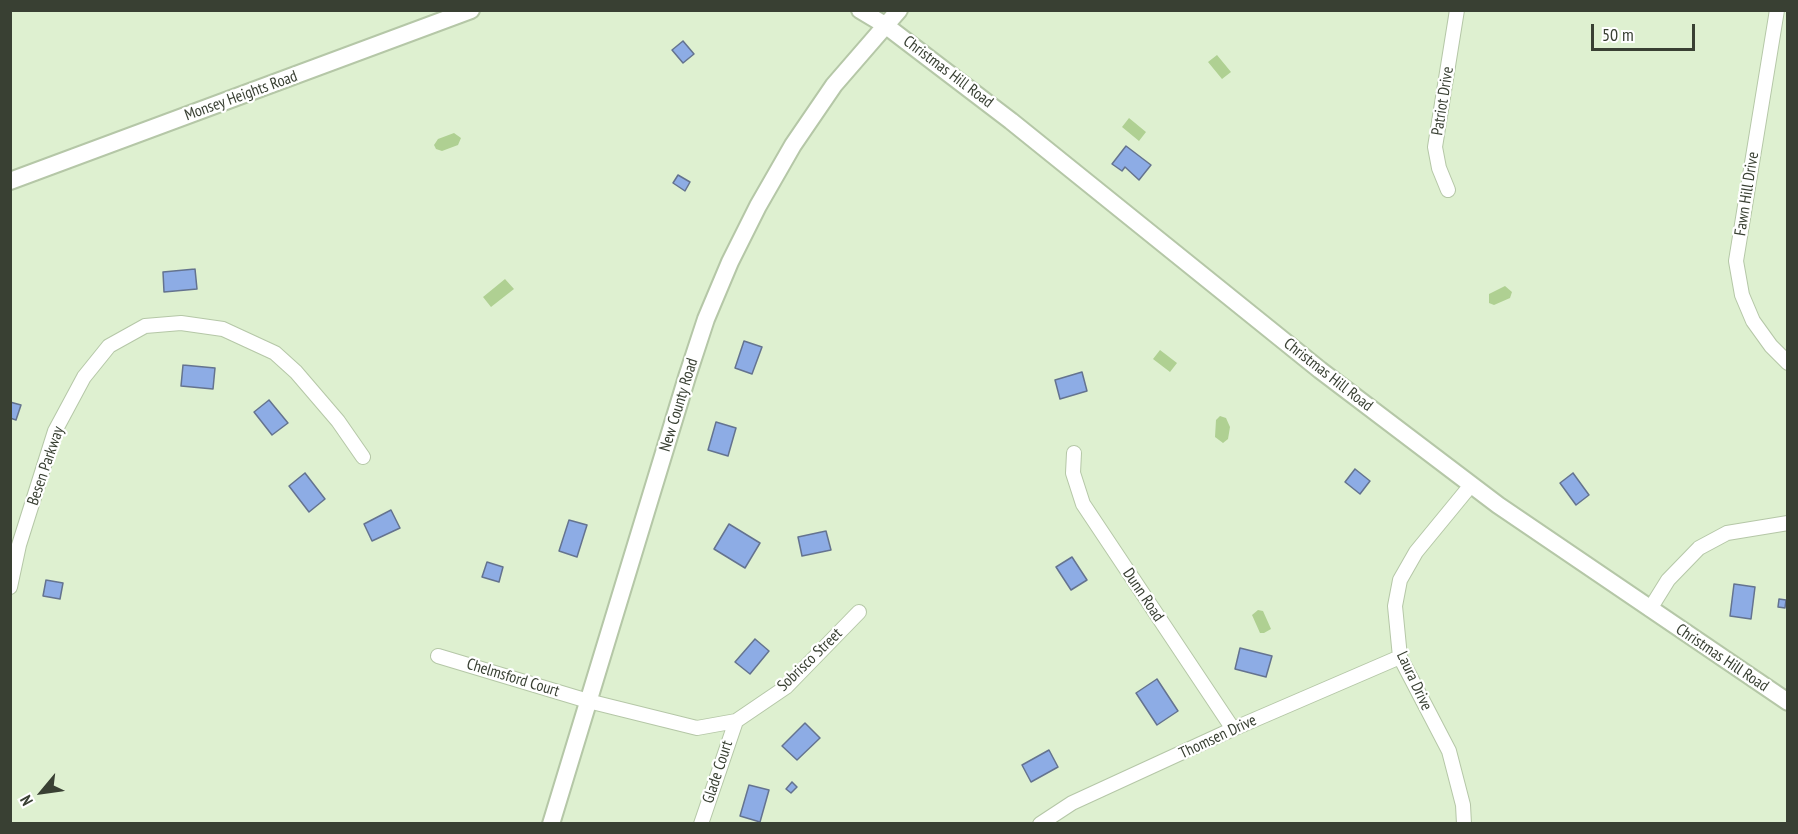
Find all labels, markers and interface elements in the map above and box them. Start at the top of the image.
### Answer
scale bar [1594,12,1698,50]
text: 50 m [1602,23,1634,46]
street label: Christmas Hill Road [899,32,997,112]
street label: Patriot Drive [1428,65,1458,137]
street label: Monsey Heights Road [182,67,300,125]
street label: Fawn Hill Drive [1731,151,1763,237]
street label: Christmas Hill Road [1280,334,1376,416]
street label: New County Road [656,356,702,454]
street label: Besen Parkway [24,424,68,508]
street label: Dunn Road [1118,565,1168,625]
street label: Christmas Hill Road [1672,620,1772,696]
street label: Sobrisco Street [774,624,846,696]
street label: Laura Drive [1392,648,1436,714]
street label: Chelmsford Court [464,655,562,701]
street label: Thomsen Drive [1176,711,1260,763]
street label: Glade Court [699,738,737,806]
north arrow [12,762,72,822]
text: N [15,792,37,809]

